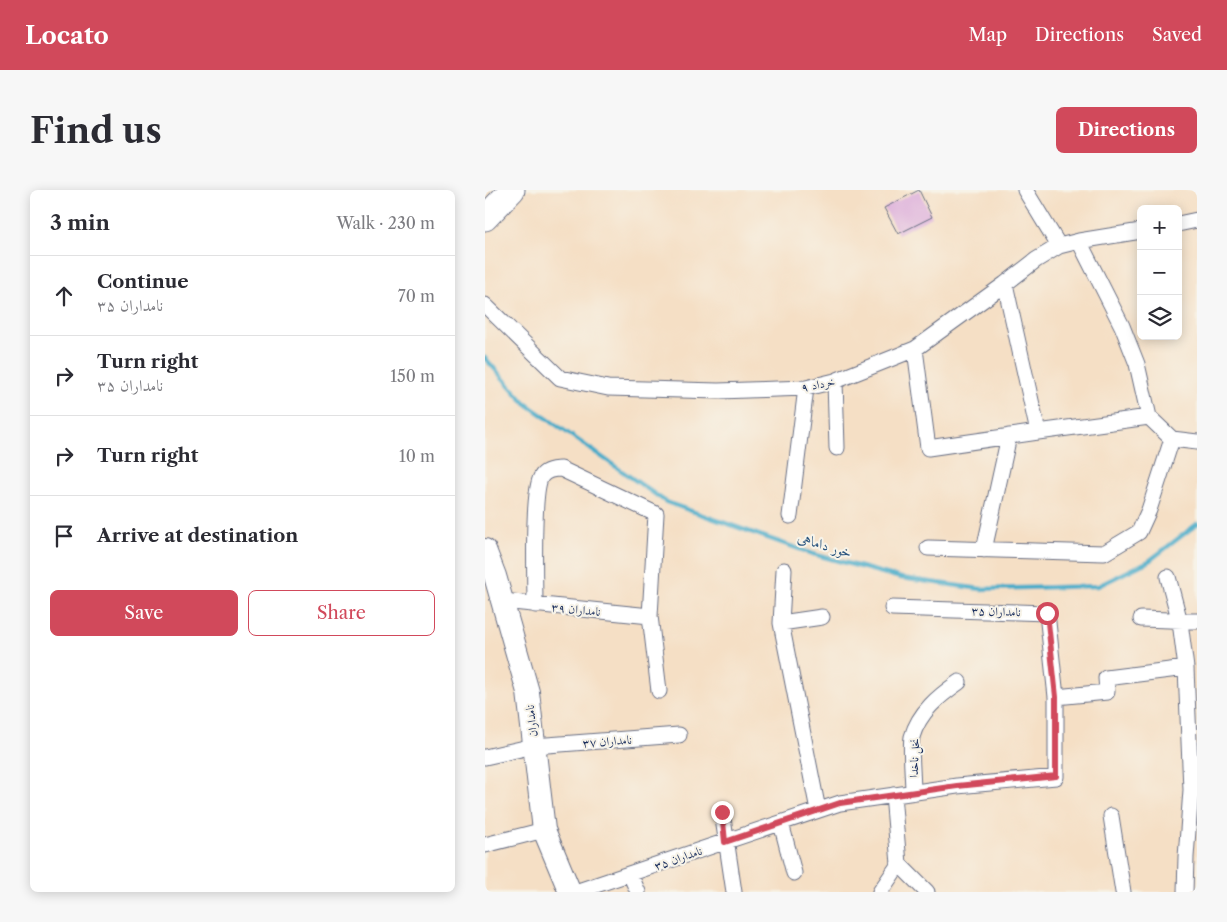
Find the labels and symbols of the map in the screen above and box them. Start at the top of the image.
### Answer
street label: خرداد ۹ [800,373,836,395]
water label: خور داماهی [796,528,854,562]
street label: نامداران ۳۹ [551,599,601,619]
route start [1036,602,1059,625]
street label: نامداران ۳۵ [971,603,1021,619]
street label: نامداران [522,704,540,738]
street label: نامداران ۳۷ [582,732,632,750]
street label: نخل ناخدا [906,738,924,778]
route end [711,801,734,824]
street label: نامداران ۳۵ [652,843,704,873]

